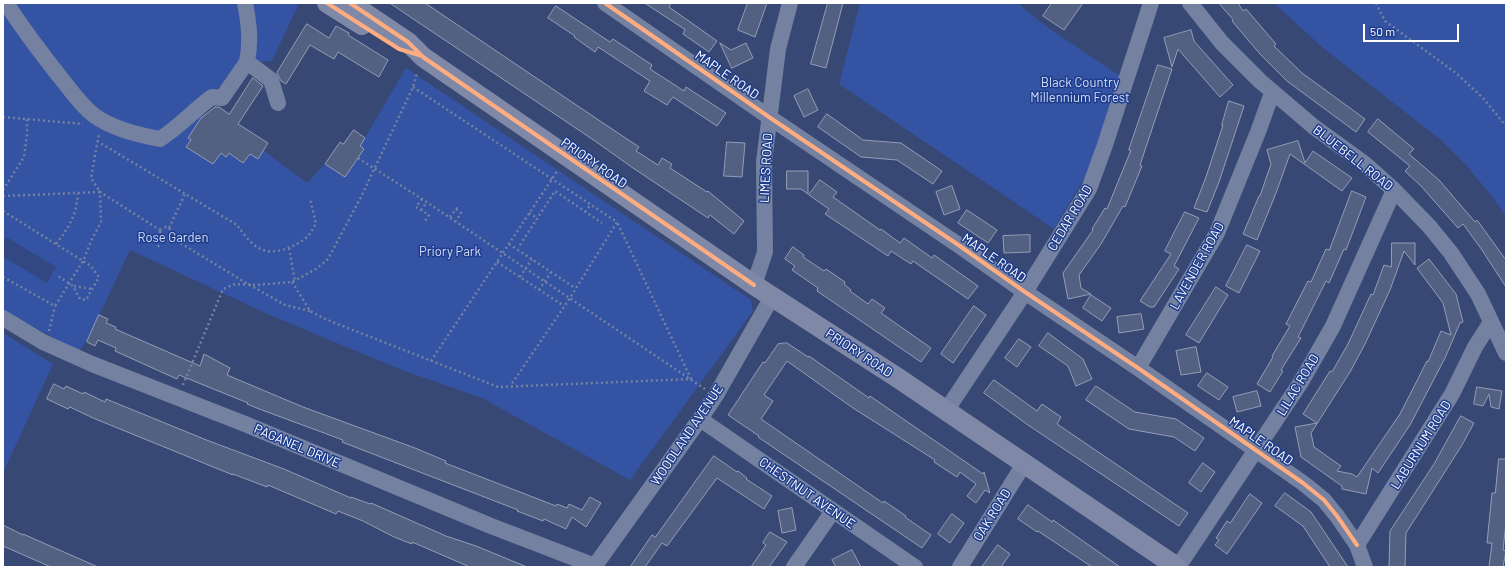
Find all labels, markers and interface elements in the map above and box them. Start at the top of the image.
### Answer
scale bar [1365,16,1461,42]
text: 50 m [1370,24,1395,38]
street label: MAPLE ROAD [692,47,762,103]
park label: Black Country Millennium Forest [1030,75,1130,106]
street label: BLUEBELL ROAD [1310,122,1396,194]
street label: LIMES ROAD [756,133,776,203]
street label: PRIORY ROAD [558,135,630,191]
street label: CEDAR ROAD [1044,182,1096,254]
street label: LAVENDER ROAD [1167,220,1227,312]
park label: Rose Garden [137,230,209,246]
street label: MAPLE ROAD [959,230,1029,286]
park label: Priory Park [419,244,481,260]
street label: PRIORY ROAD [823,326,895,380]
street label: LILAC ROAD [1274,351,1322,419]
street label: WOODLAND AVENUE [648,382,726,488]
street label: LABURNUM ROAD [1388,398,1454,492]
street label: MAPLE ROAD [1226,413,1296,469]
street label: PAGANEL DRIVE [252,421,342,471]
street label: CHESTNUT AVENUE [756,454,858,532]
street label: OAK ROAD [970,486,1014,544]

